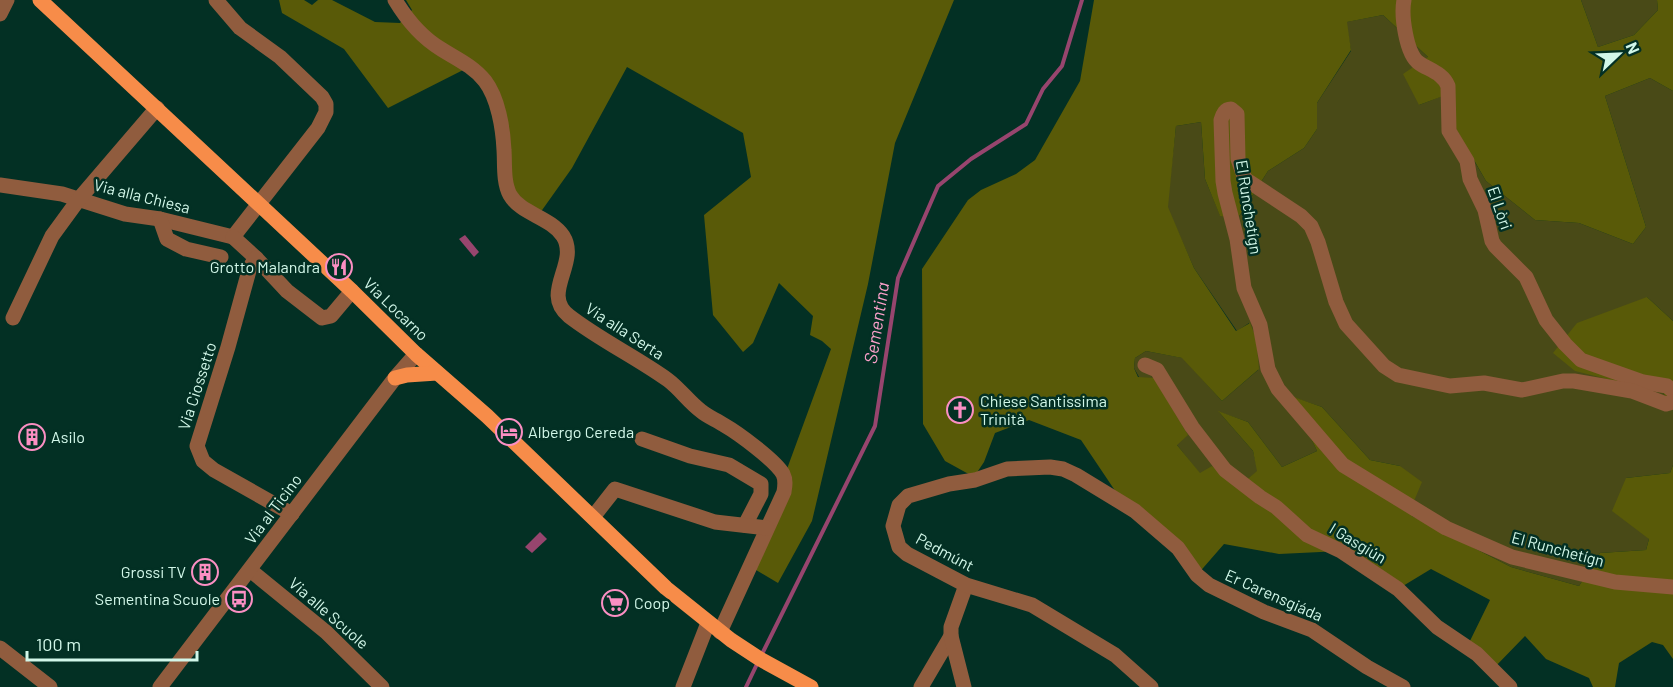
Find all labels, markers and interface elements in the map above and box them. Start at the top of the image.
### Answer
north arrow [1589,24,1649,84]
text: N [1622,39,1644,57]
street label: El Runchetígn [1233,158,1266,255]
street label: Via alla Chiesa [92,174,192,217]
street label: El Lòri [1484,184,1517,232]
restaurant icon: Grotto Malandra [324,252,354,282]
place label: Grotto Malandra [210,257,320,276]
street label: Via Locarno [360,273,433,344]
water label: Sementina [859,280,893,365]
street label: Via alla Serta [582,298,668,363]
street label: Via Ciossetto [173,340,220,432]
place label: Chiese Santissima Trinità [980,391,1107,428]
church icon: Chiese Santissima Trinità [945,395,975,425]
hotel icon: Albergo Cereda [494,417,524,447]
building icon: Asilo [17,422,47,452]
place label: Albergo Cereda [528,422,634,441]
place label: Asilo [51,427,85,446]
street label: Via al Ticino [240,470,305,547]
street label: I Gasgiún [1326,518,1390,567]
street label: El Runchetígn [1510,527,1607,570]
street label: Pedmúnt [913,528,977,575]
building icon: Grossi TV [190,557,220,587]
place label: Grossi TV [121,562,186,581]
street label: Er Carensgiáda [1223,565,1326,625]
street label: Via alle Scuole [286,573,373,652]
bus stop icon: Sementina Scuole [224,584,254,614]
supermarket icon: Coop [600,588,630,618]
place label: Sementina Scuole [95,589,220,608]
place label: Coop [634,593,670,612]
scale bar [27,624,196,662]
text: 100 m [36,633,81,655]

